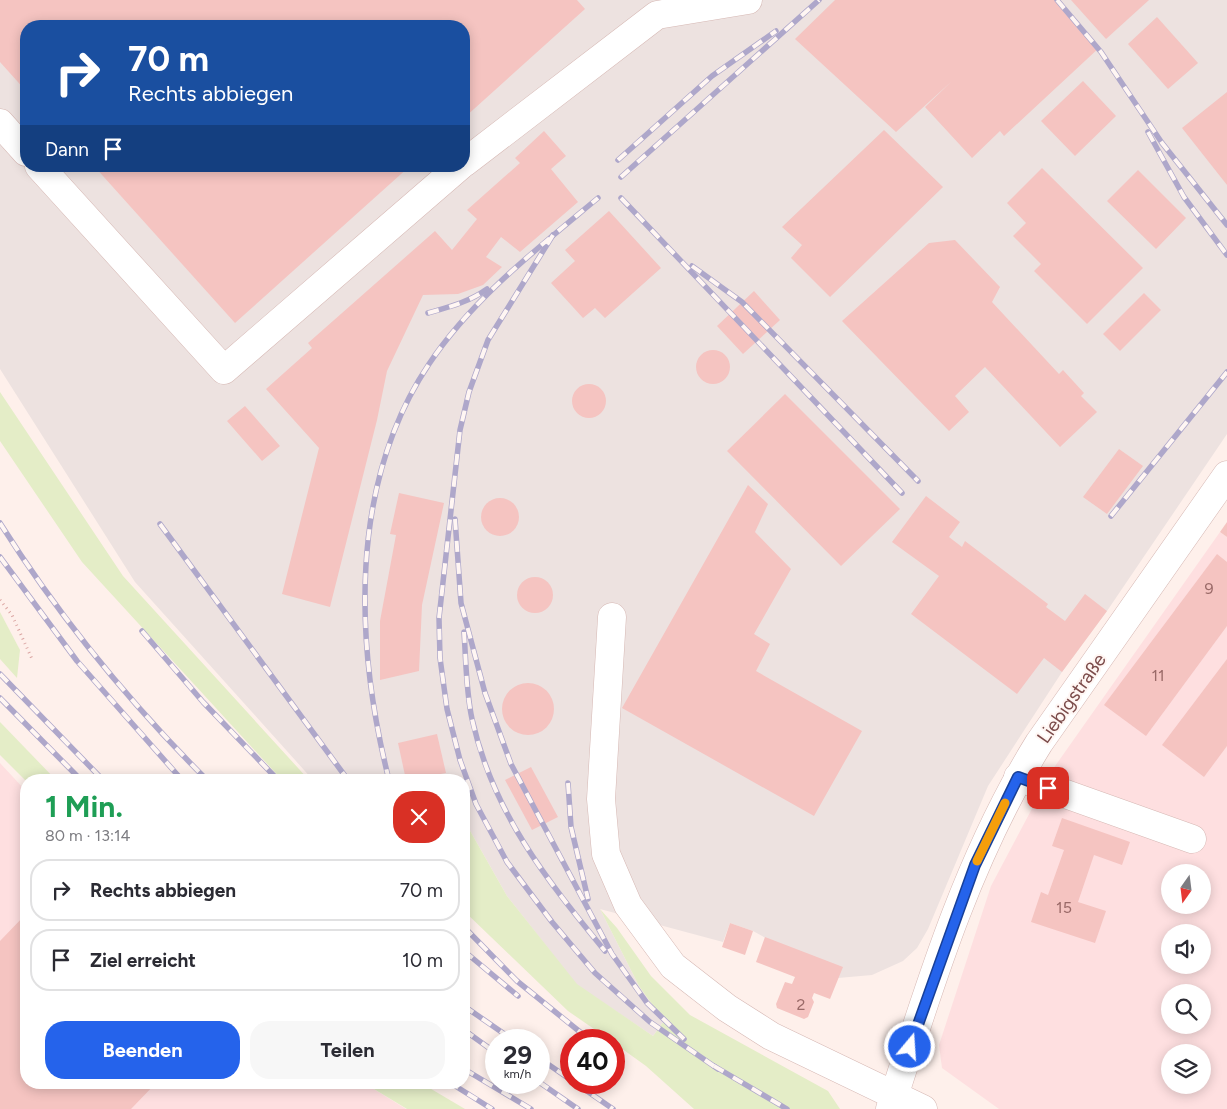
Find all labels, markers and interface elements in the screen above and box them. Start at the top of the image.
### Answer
text: 70 m [128,38,209,80]
icon: right [45,40,110,105]
text: Rechts abbiegen [128,80,293,107]
icon: arrive [99,135,127,163]
text: Dann [45,138,89,161]
house number: 9 [1204,579,1214,598]
street label: Liebigstraße [1032,649,1111,748]
house number: 11 [1151,666,1165,685]
pin [1027,767,1069,809]
icon: arrive [1034,774,1062,802]
text: 1 Min. [45,788,123,825]
button: close [393,791,445,843]
text: 80 m · 13:14 [45,826,131,845]
north arrow [1161,864,1211,914]
map controls [1161,864,1211,1094]
icon: right [47,876,75,904]
text: Rechts abbiegen [90,879,236,902]
text: 70 m [400,879,443,902]
house number: 15 [1056,898,1072,917]
button: sound [1161,924,1211,974]
icon: arrive [47,946,75,974]
text: Ziel erreicht [90,949,196,972]
text: 10 m [402,949,443,972]
button: search [1161,984,1211,1034]
house number: 2 [797,995,805,1014]
position arrow [883,1020,935,1072]
button: Beenden [45,1021,240,1079]
button: Teilen [250,1021,445,1079]
speed limit sign: 40 [560,1029,625,1094]
text: 29 [503,1040,532,1070]
button: layers [1161,1044,1211,1094]
text: km/h [504,1067,531,1081]

